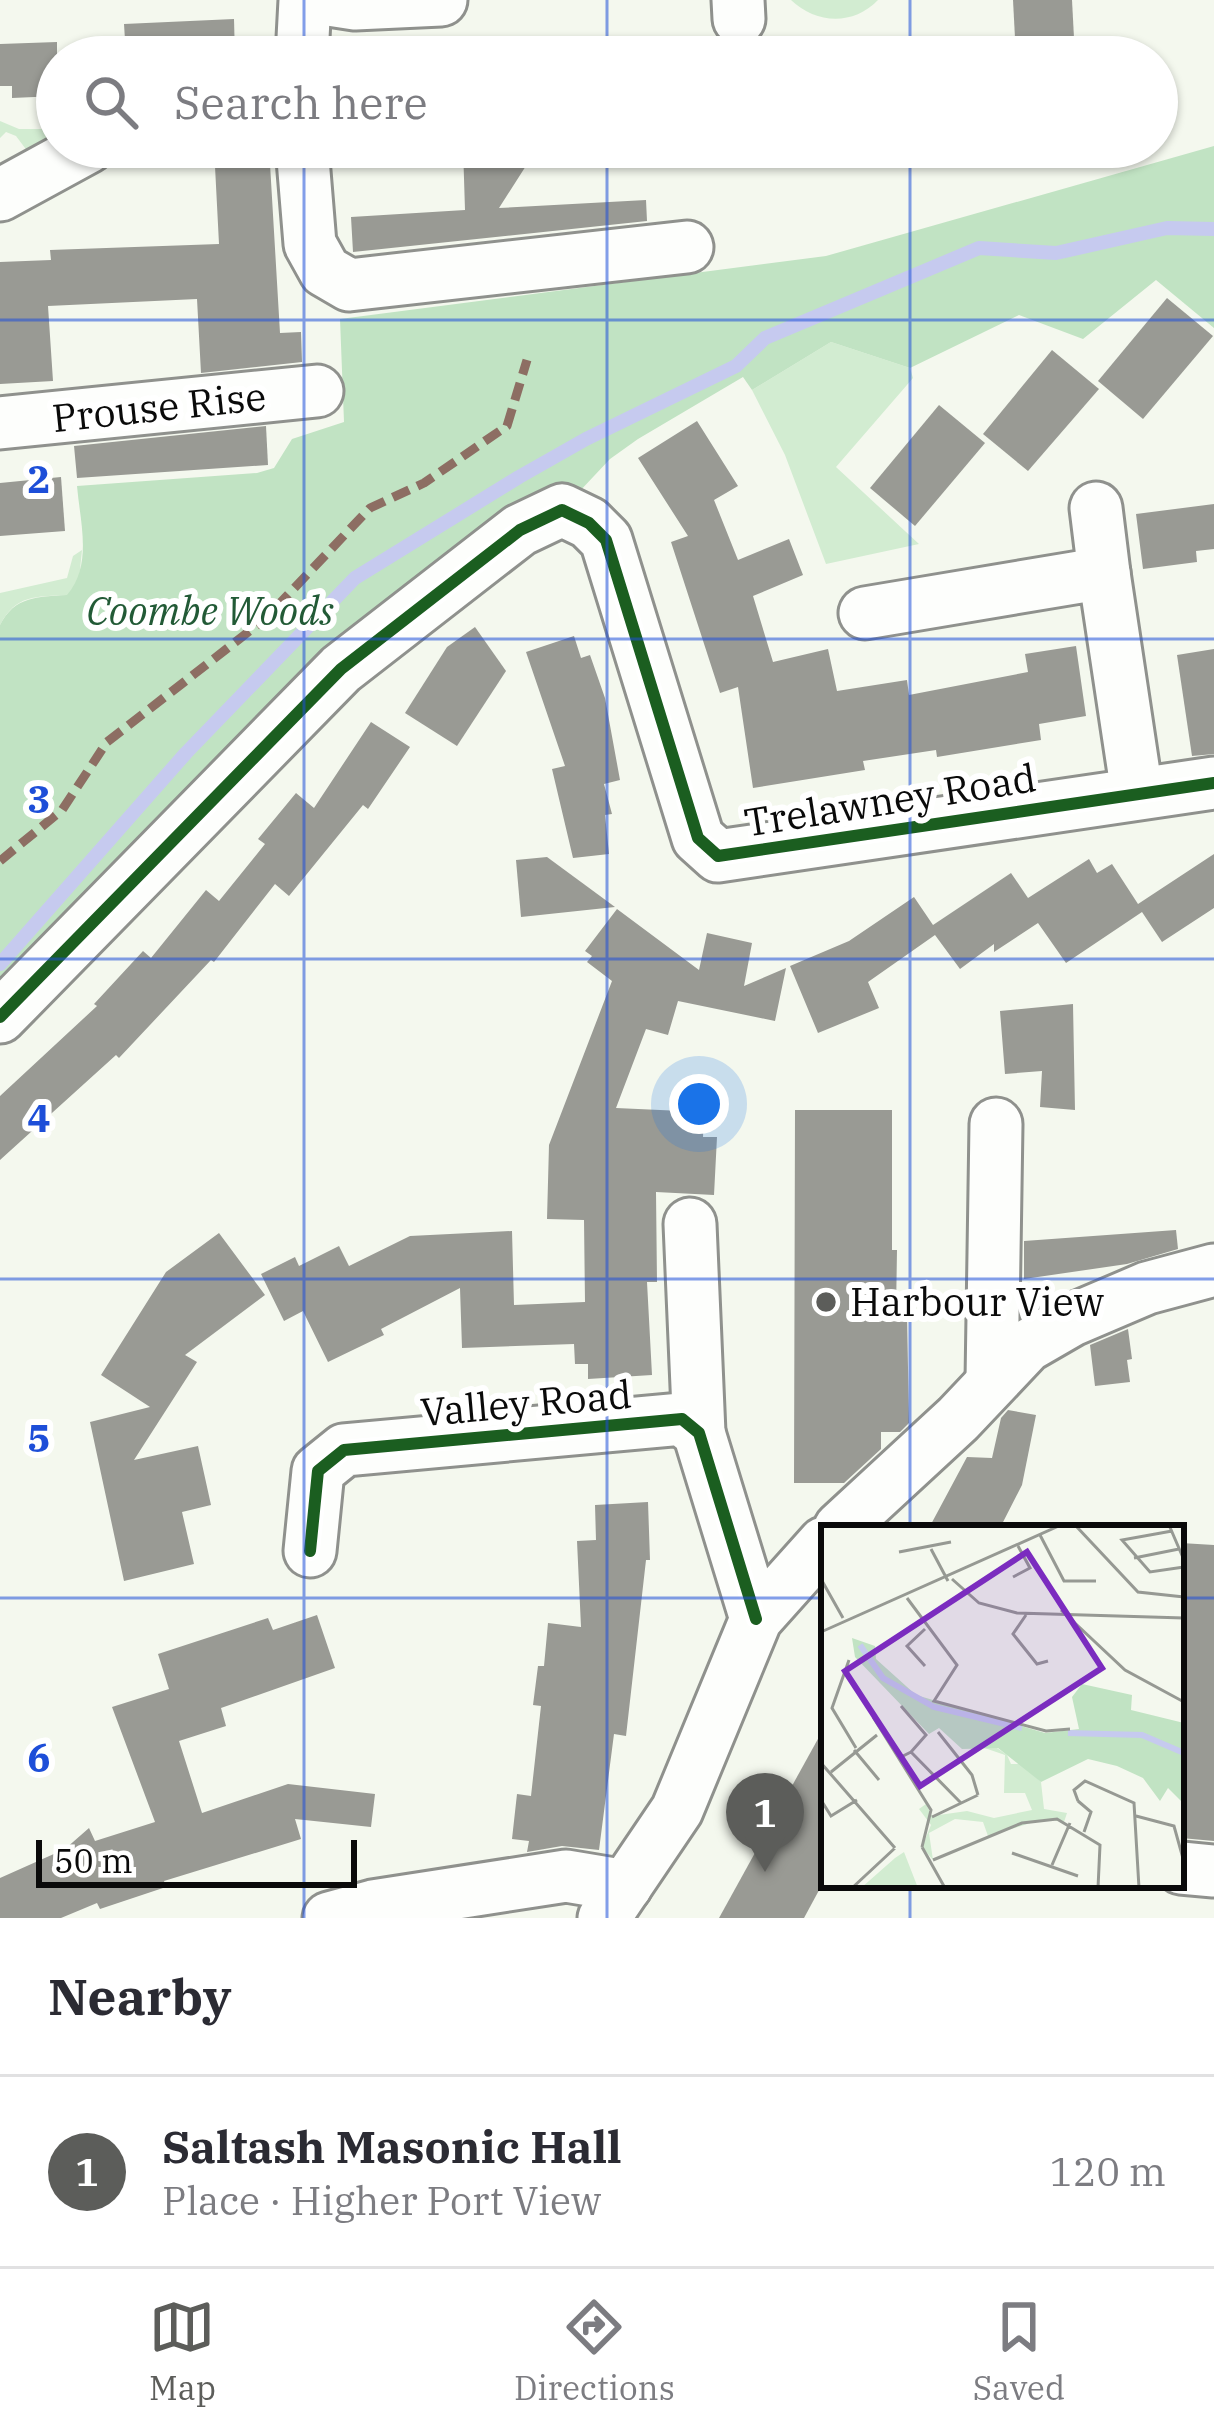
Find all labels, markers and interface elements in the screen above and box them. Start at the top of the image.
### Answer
search box [36,36,1178,168]
icon: search [78,69,144,135]
text: Search here [174,73,428,131]
street label: Prouse Rise [49,370,268,443]
text: 2 [27,453,51,504]
park label: Coombe Woods [86,585,334,636]
street label: Trelawney Road [740,751,1039,848]
text: 3 [27,773,51,824]
your location [669,1074,729,1134]
text: 4 [27,1092,51,1143]
place label: Harbour View [850,1276,1104,1327]
marker: Harbour View [813,1289,839,1315]
street label: Valley Road [418,1368,634,1437]
text: 5 [27,1412,51,1463]
inset map [821,1525,1184,1888]
text: 6 [27,1732,51,1783]
pin: 1 [726,1773,804,1872]
scale bar [36,1834,357,1887]
text: 50 m [54,1839,133,1882]
text: Nearby [48,1963,232,2029]
text: Saltash Masonic Hall [162,2117,622,2175]
text: 1 [75,2146,99,2197]
text: 120 m [1050,2146,1166,2197]
text: Place · Higher Port View [162,2175,601,2226]
tab: Map [149,2294,216,2409]
tab: Directions [514,2294,675,2409]
tab: Saved [973,2294,1065,2409]

